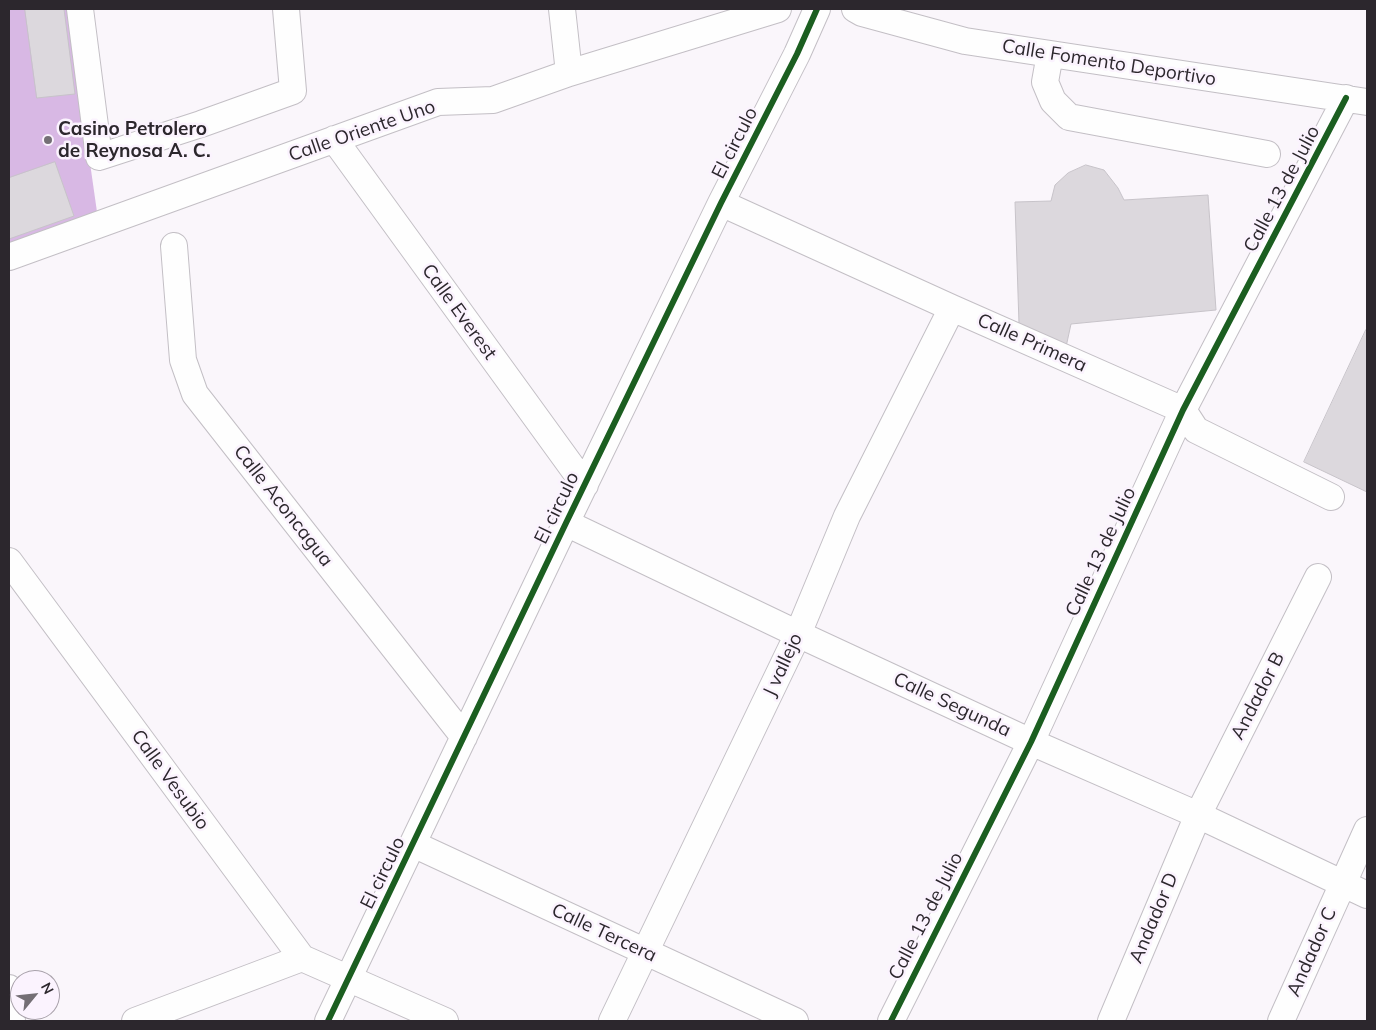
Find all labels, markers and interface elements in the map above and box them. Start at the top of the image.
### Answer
street label: Calle Fomento Deportivo [1000,35,1218,91]
street label: Calle Oriente Uno [286,95,438,167]
street label: El circulo [707,103,763,183]
place label: Casino Petrolero de Reynosa A. C. [58,118,211,162]
street label: Calle 13 de Julio [1239,122,1325,256]
marker: Casino Petrolero de Reynosa A. C. [42,134,54,146]
street label: Calle Everest [417,260,501,364]
street label: Calle Primera [974,309,1090,377]
street label: Calle Aconcagua [228,441,338,571]
street label: El circulo [530,468,584,548]
street label: Calle 13 de Julio [1061,484,1141,620]
street label: J vallejo [758,630,808,700]
street label: Andador B [1226,649,1290,743]
street label: Calle Segunda [890,668,1014,742]
street label: Calle Vesubio [126,726,214,834]
street label: El circulo [356,833,410,913]
street label: Calle 13 de Julio [884,848,968,984]
street label: Andador D [1125,869,1183,967]
street label: Calle Tercera [548,899,660,967]
street label: Andador C [1282,904,1342,1000]
north arrow [10,970,60,1020]
text: N [37,980,58,997]

